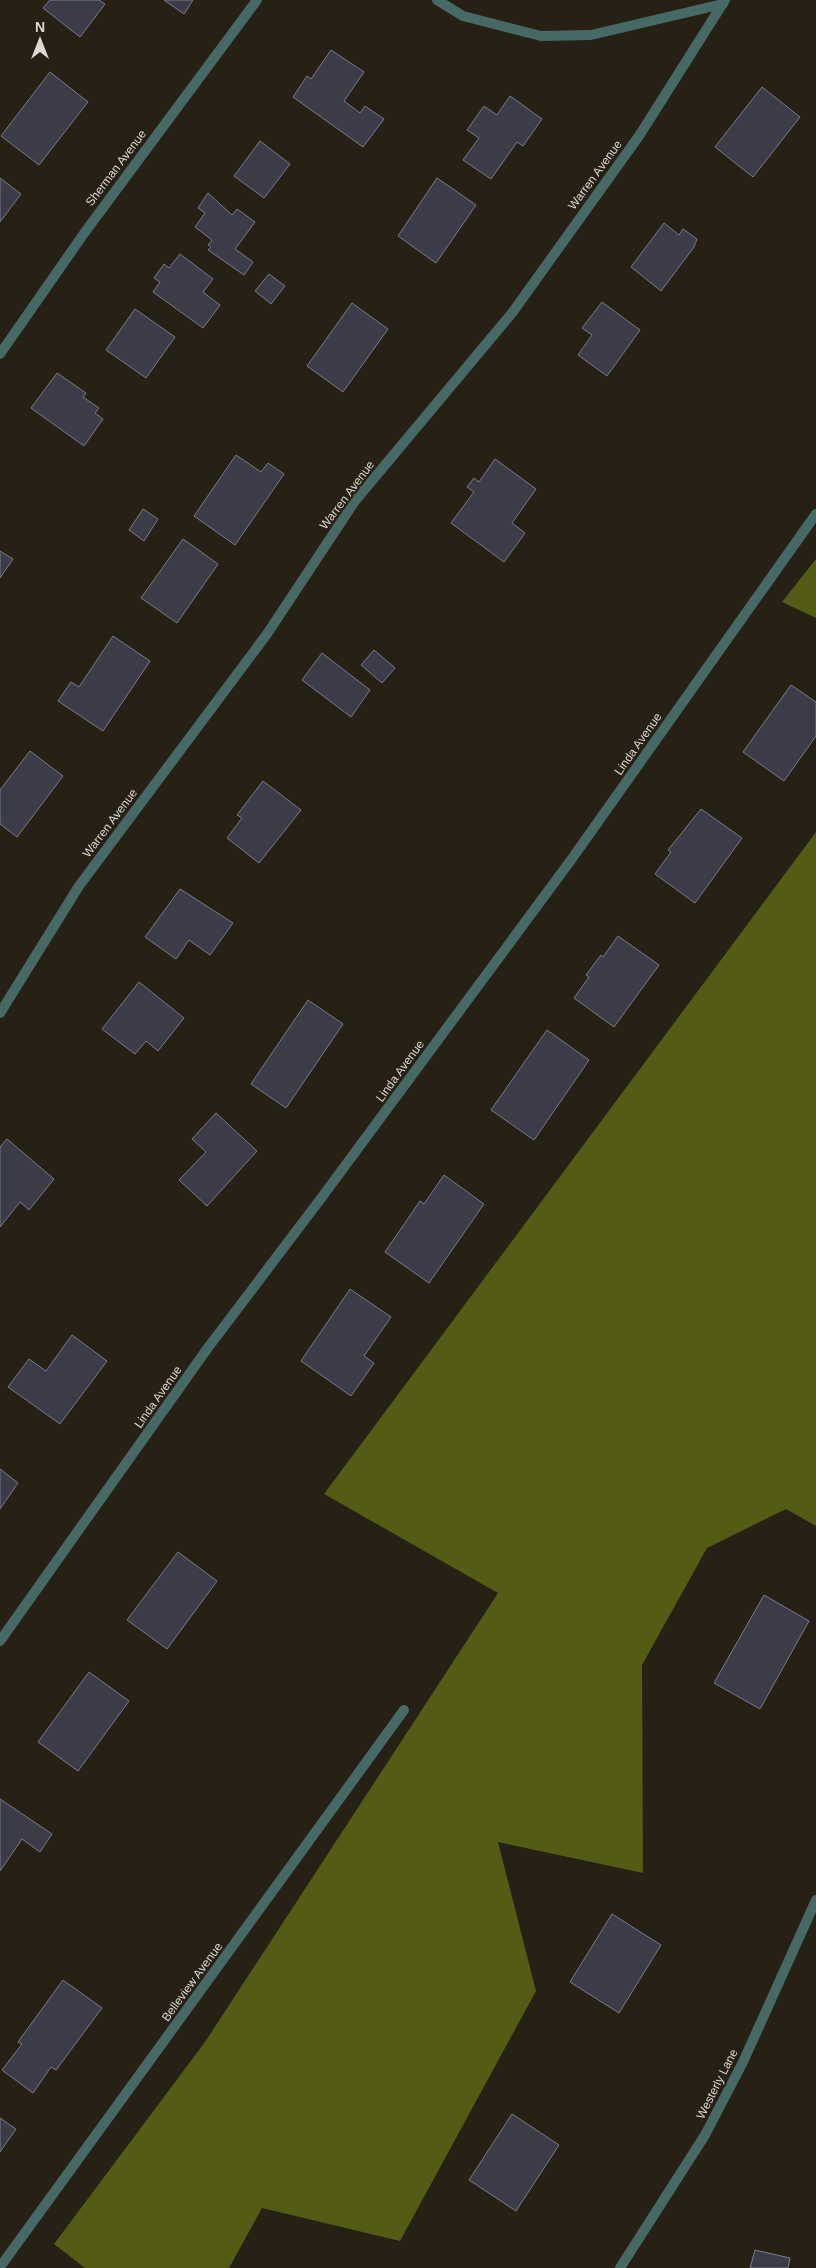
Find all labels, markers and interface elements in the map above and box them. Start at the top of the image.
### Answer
north arrow [15,15,65,65]
text: N [35,19,45,35]
street label: Sherman Avenue [83,127,149,209]
street label: Warren Avenue [565,137,625,212]
street label: Warren Avenue [317,458,377,532]
street label: Linda Avenue [611,710,665,778]
street label: Warren Avenue [80,786,140,860]
street label: Linda Avenue [373,1037,427,1104]
street label: Linda Avenue [131,1363,185,1431]
street label: Belleview Avenue [159,1940,225,2024]
street label: Westerly Lane [693,2046,741,2121]

